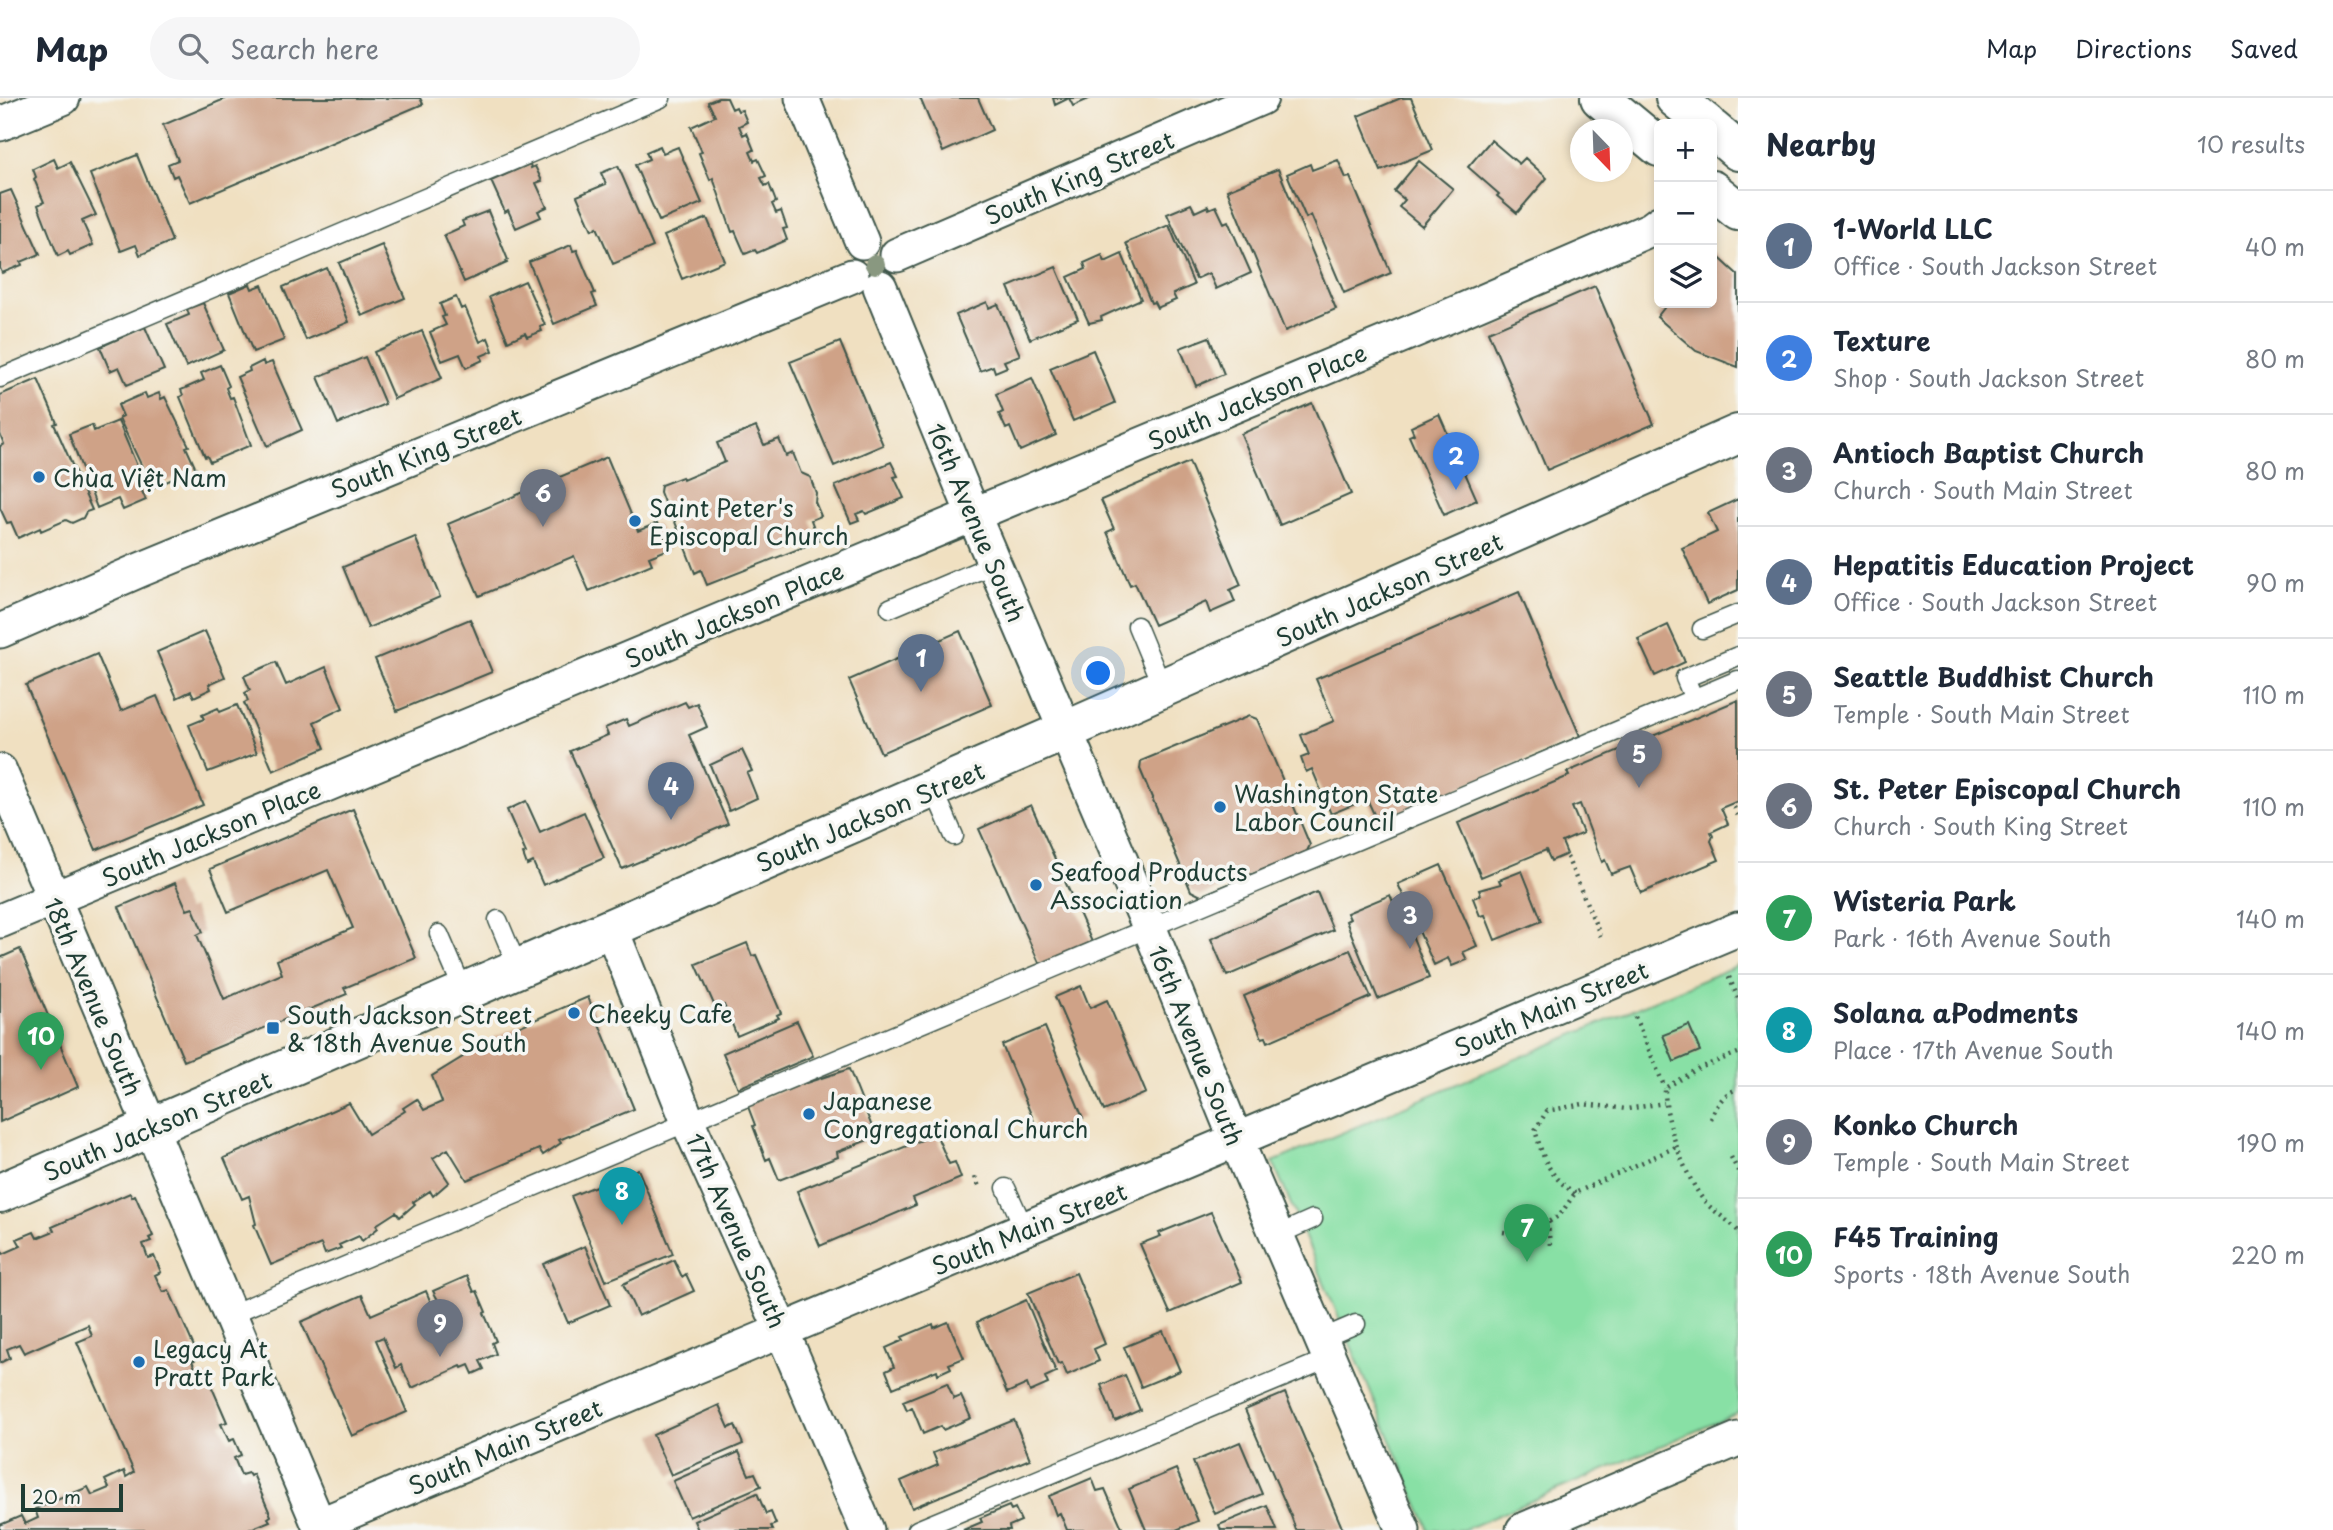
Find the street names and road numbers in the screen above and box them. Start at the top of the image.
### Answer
street label: South King Street [979,121,1179,233]
street label: South Jackson Place [1142,334,1372,458]
street label: South King Street [325,397,527,507]
street label: 16th Avenue South [919,417,1035,627]
street label: South Jackson Street [1270,523,1508,655]
street label: South Jackson Place [619,552,849,676]
street label: South Jackson Street [750,751,990,880]
street label: South Jackson Place [96,771,326,895]
street label: 18th Avenue South [36,891,152,1101]
street label: 16th Avenue South [1140,939,1254,1151]
street label: South Main Street [1449,951,1653,1065]
street label: South Jackson Street [37,1060,277,1189]
street label: 17th Avenue South [678,1127,796,1333]
street label: South Main Street [926,1173,1132,1283]
street label: South Main Street [403,1389,607,1503]

